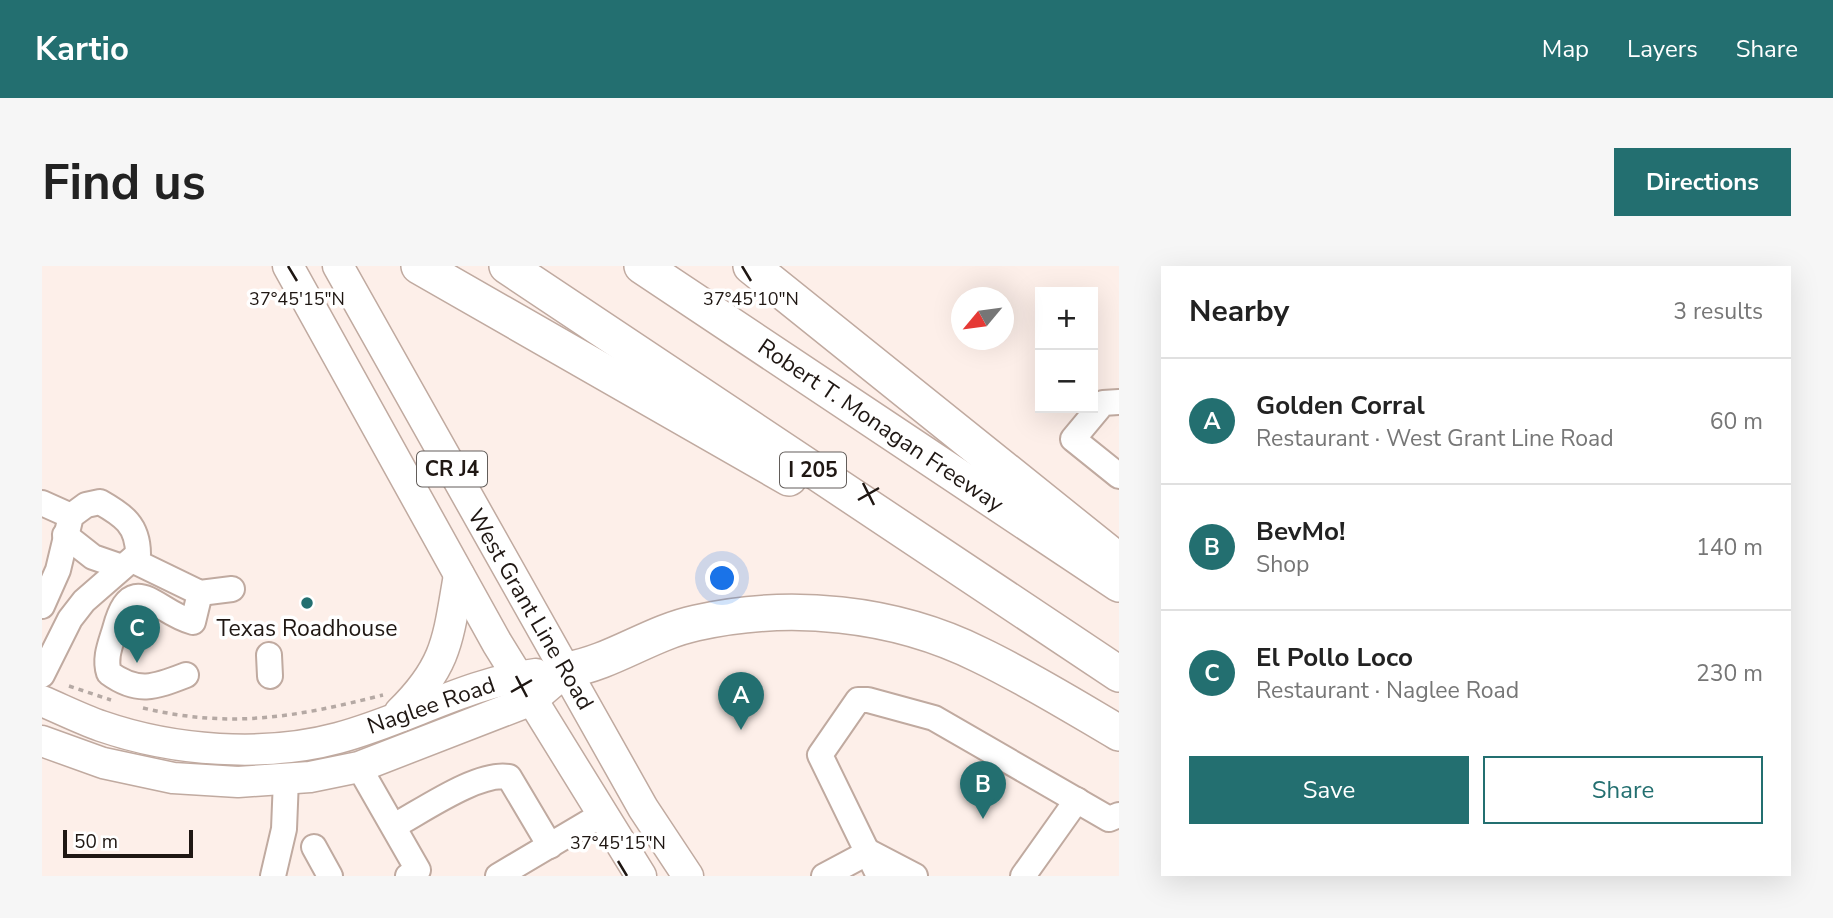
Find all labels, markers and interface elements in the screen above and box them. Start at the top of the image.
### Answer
text: Kartio [35,27,129,72]
text: Map [1542,33,1589,65]
text: Layers [1627,33,1698,65]
text: Share [1736,33,1798,65]
button: Directions [1614,148,1791,216]
text: Find us [42,149,206,216]
text: 37°45'15"N [249,287,345,311]
text: 37°45'10"N [703,287,799,311]
north arrow [951,287,1014,350]
map controls [1035,287,1098,413]
button: + [1035,287,1098,350]
text: Nearby [1189,291,1289,332]
text: 3 results [1673,296,1763,327]
street label: Robert T. Monagan Freeway [752,331,1010,519]
button: − [1035,350,1098,413]
text: Golden Corral [1256,388,1425,423]
text: A [1203,406,1221,437]
text: 60 m [1710,406,1763,437]
text: Restaurant · West Grant Line Road [1256,423,1614,454]
road number: CR J4 [417,452,487,486]
road number: I 205 [780,452,846,488]
street label: West Grant Line Road [460,503,601,716]
text: BevMo! [1256,514,1345,549]
text: B [1204,532,1220,563]
text: 140 m [1696,532,1763,563]
text: Shop [1256,549,1309,580]
your location [705,561,739,595]
marker: Texas Roadhouse [299,595,315,611]
pin: C [114,605,160,663]
place label: Texas Roadhouse [217,613,397,644]
text: El Pollo Loco [1256,640,1413,675]
text: C [1204,658,1220,689]
text: 230 m [1696,658,1763,689]
street label: Naglee Road [363,669,499,742]
pin: A [718,672,764,730]
text: Restaurant · Naglee Road [1256,675,1519,706]
button: Save [1189,756,1469,824]
button: Share [1483,756,1763,824]
pin: B [960,761,1006,819]
scale bar [63,827,192,859]
text: 50 m [74,829,118,855]
text: 37°45'15"N [570,831,666,855]

